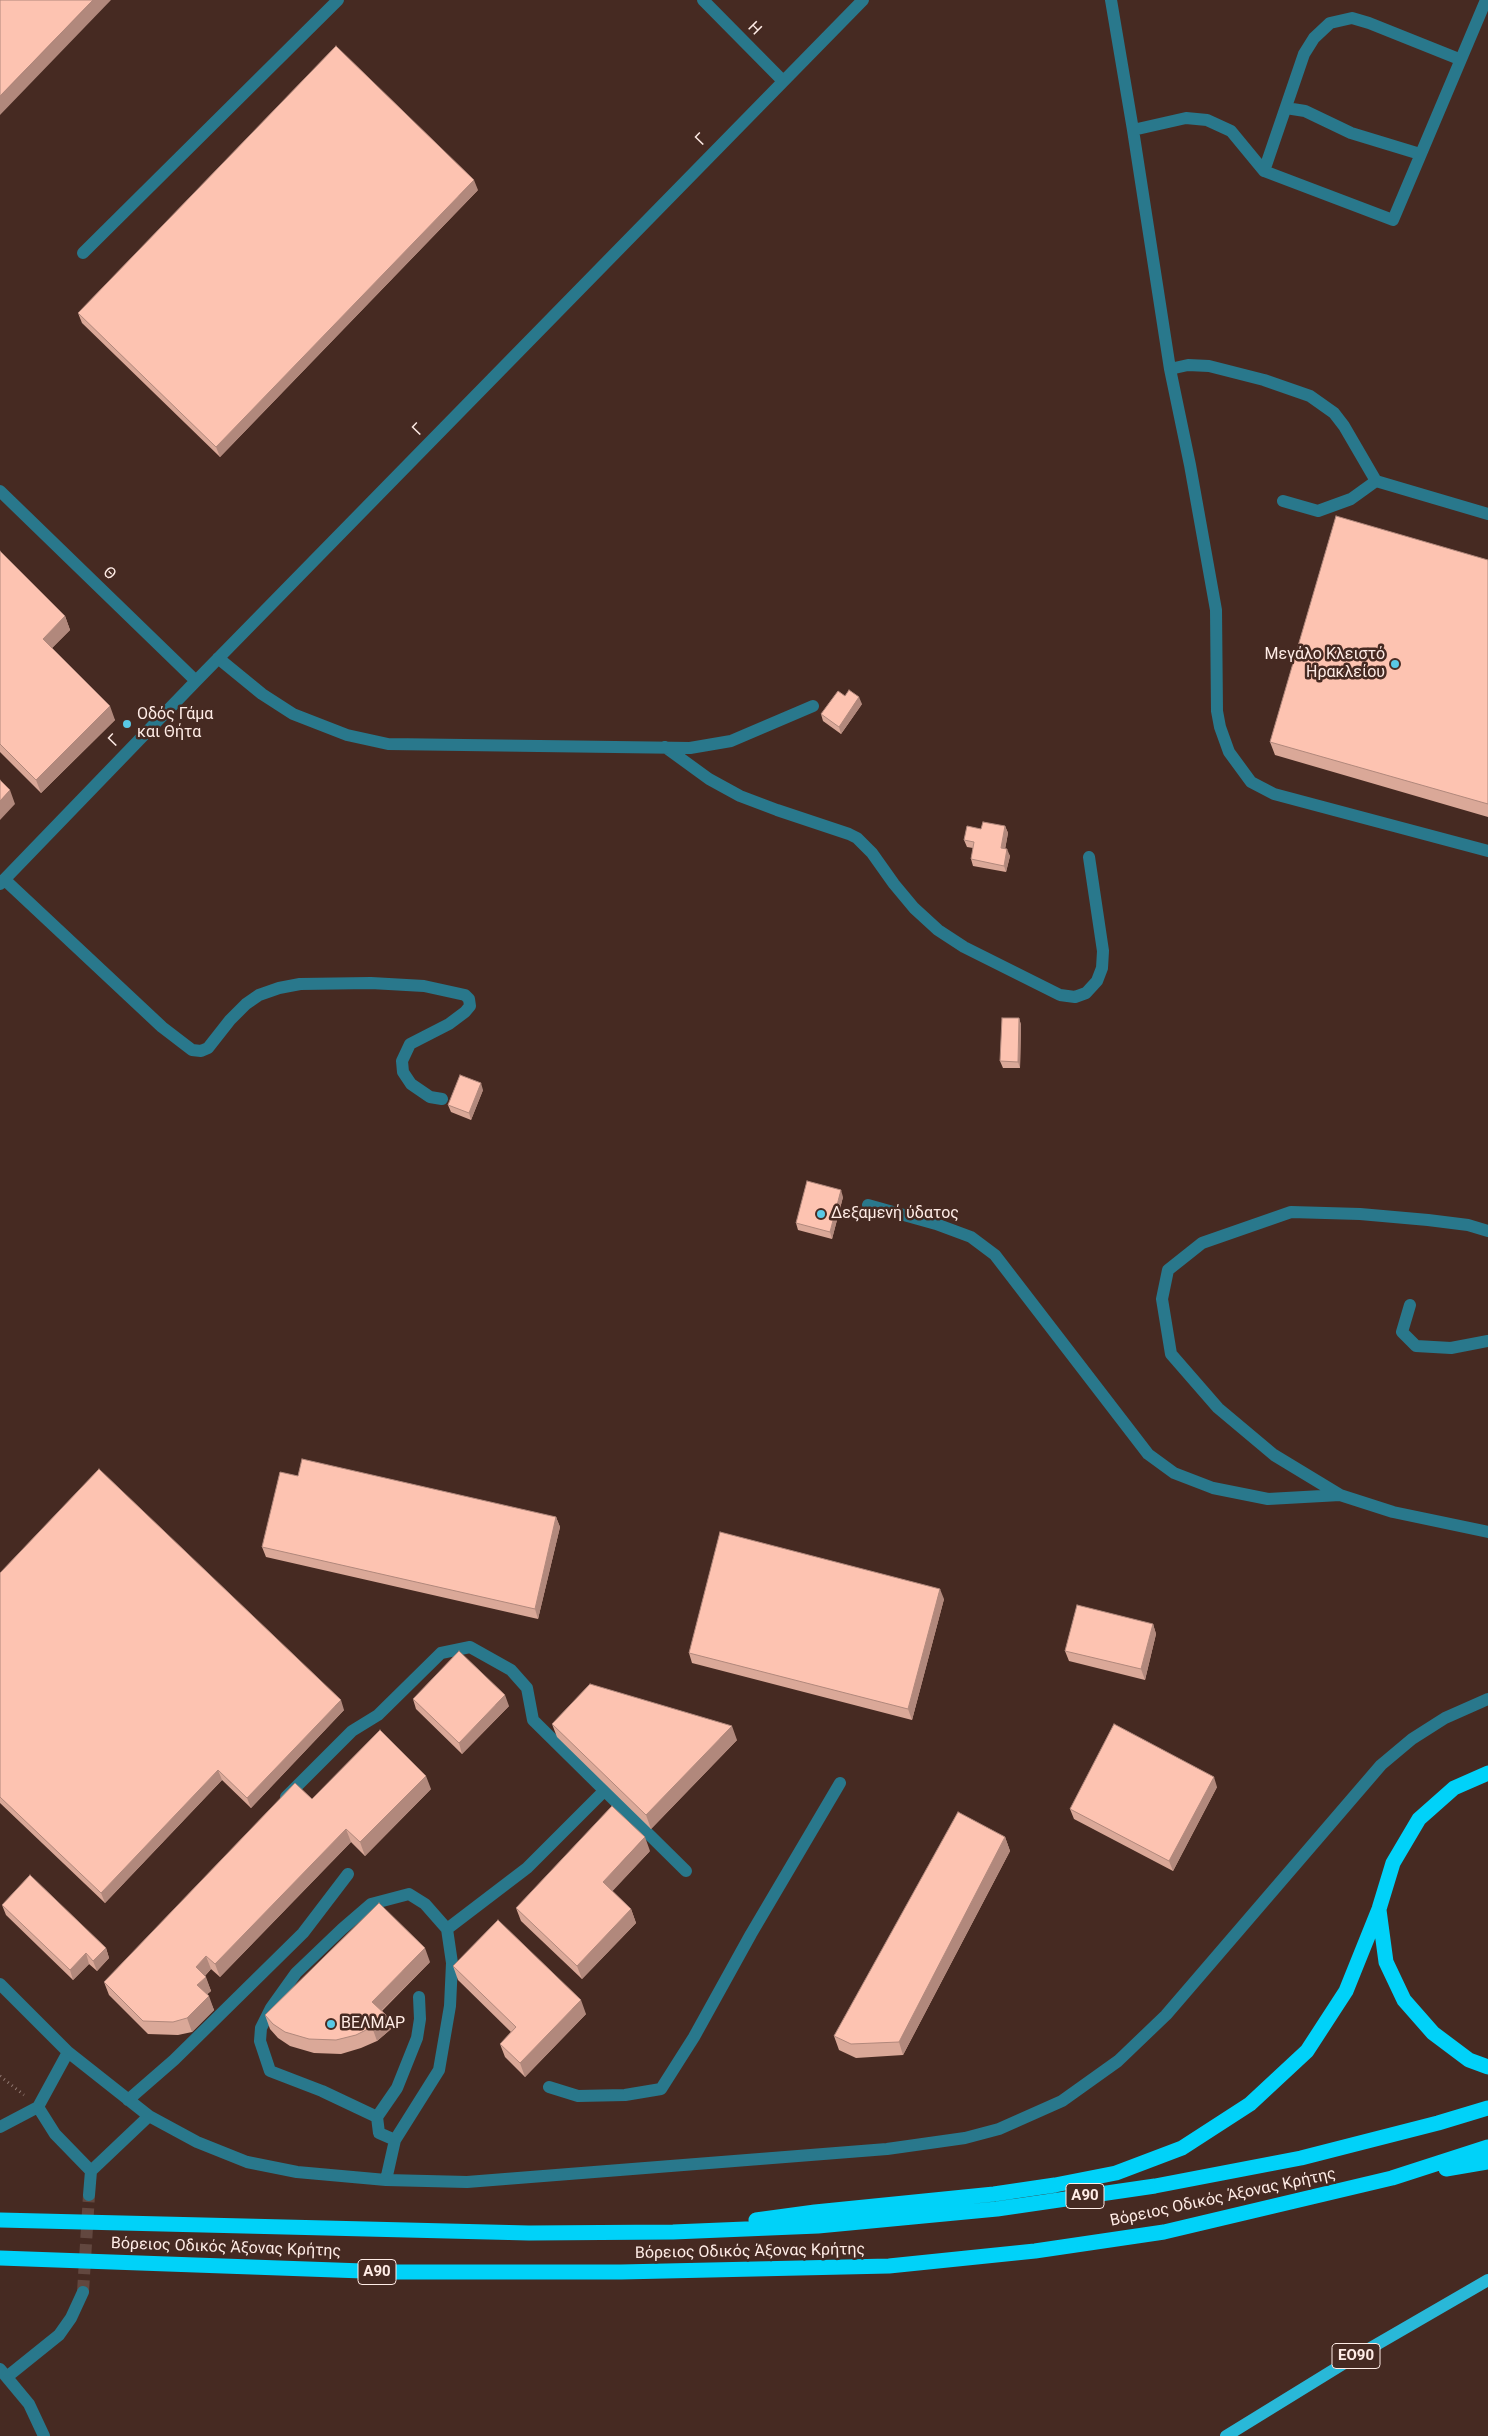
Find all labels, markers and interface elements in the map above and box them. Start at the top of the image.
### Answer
street label: Η [743,18,765,40]
street label: Γ [692,130,712,150]
street label: Γ [409,420,429,440]
street label: Θ [98,563,120,585]
place label: Μεγάλο Κλειστό Ηρακλείου [1264,645,1385,683]
marker: Μεγάλο Κλειστό Ηρακλείου [1389,658,1401,670]
place label: Οδός Γάμα και Θήτα [137,705,213,743]
marker: Οδός Γάμα και Θήτα [121,718,133,730]
street label: Γ [105,731,125,751]
place label: Δεξαμενή ύδατος [831,1204,959,1224]
marker: Δεξαμενή ύδατος [815,1208,827,1220]
place label: ΒΕΛΜΑΡ [341,2014,405,2034]
marker: ΒΕΛΜΑΡ [325,2018,337,2030]
street label: Βόρειος Οδικός Άξονας Κρήτης [1108,2165,1338,2231]
road number: Α90 [1066,2184,1104,2208]
street label: Βόρειος Οδικός Άξονας Κρήτης [111,2234,341,2262]
street label: Βόρειος Οδικός Άξονας Κρήτης [635,2240,865,2264]
road number: Α90 [358,2260,396,2284]
road number: ΕΟ90 [1332,2344,1380,2368]

